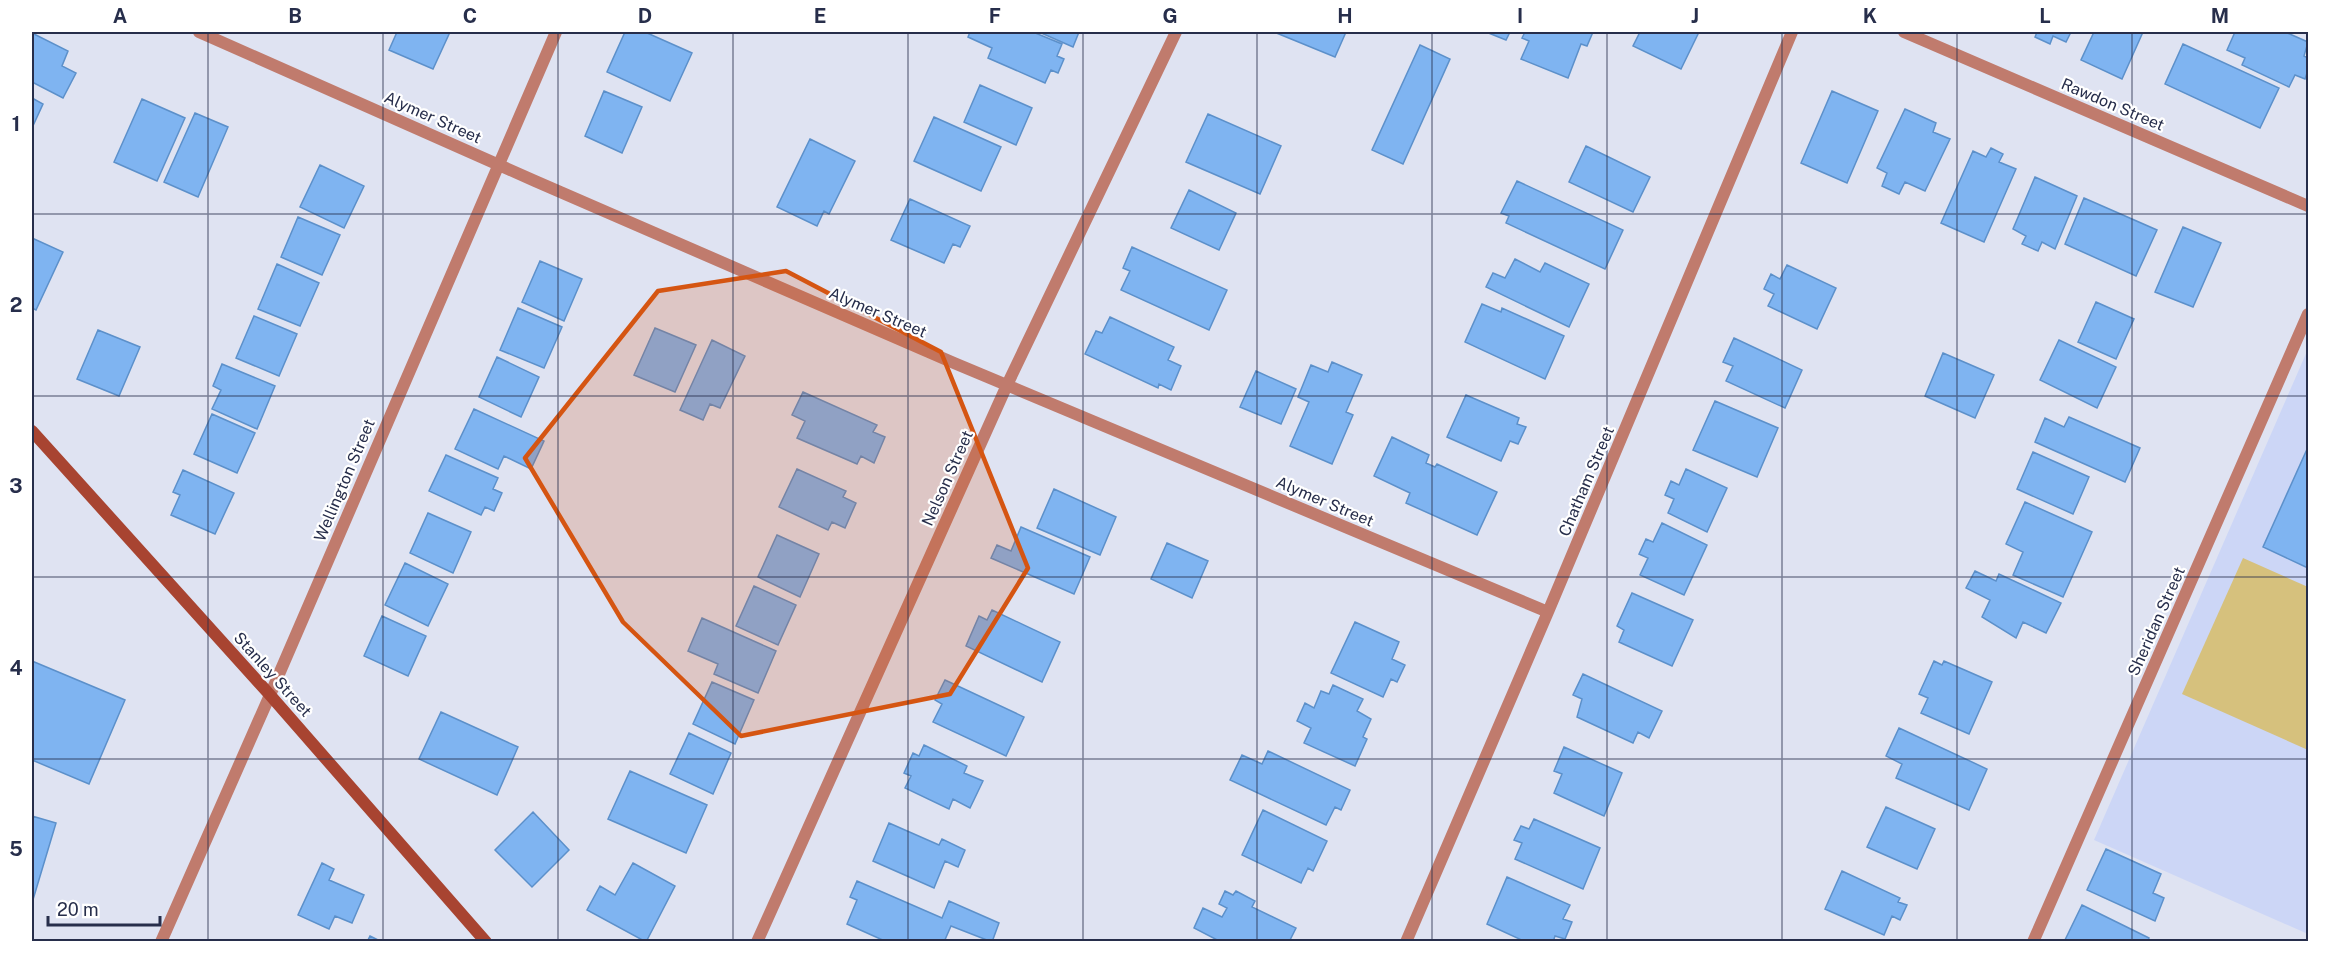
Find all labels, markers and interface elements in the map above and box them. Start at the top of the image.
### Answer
text: A [113,4,127,28]
text: B [288,4,302,28]
text: C [463,4,477,28]
text: D [638,4,652,28]
text: E [814,4,826,28]
text: F [989,4,1001,28]
text: G [1162,4,1178,28]
text: H [1337,4,1353,28]
text: I [1517,4,1523,28]
text: J [1691,4,1699,28]
text: K [1863,4,1877,28]
text: L [2039,4,2051,28]
text: M [2211,4,2229,28]
street label: Rawdon Street [2058,74,2167,135]
street label: Alymer Street [381,88,484,147]
text: 1 [12,112,20,136]
street label: Alymer Street [826,283,929,342]
text: 2 [10,293,22,317]
street label: Wellington Street [310,416,379,544]
street label: Chatham Street [1555,423,1618,539]
street label: Nelson Street [918,427,977,529]
street label: Alymer Street [1273,472,1376,531]
text: 3 [9,474,23,498]
street label: Sheridan Street [2124,564,2189,679]
street label: Stanley Street [230,628,316,721]
text: 4 [9,656,23,680]
text: 5 [9,837,23,861]
scale bar [48,889,160,927]
text: 20 m [57,899,99,920]

